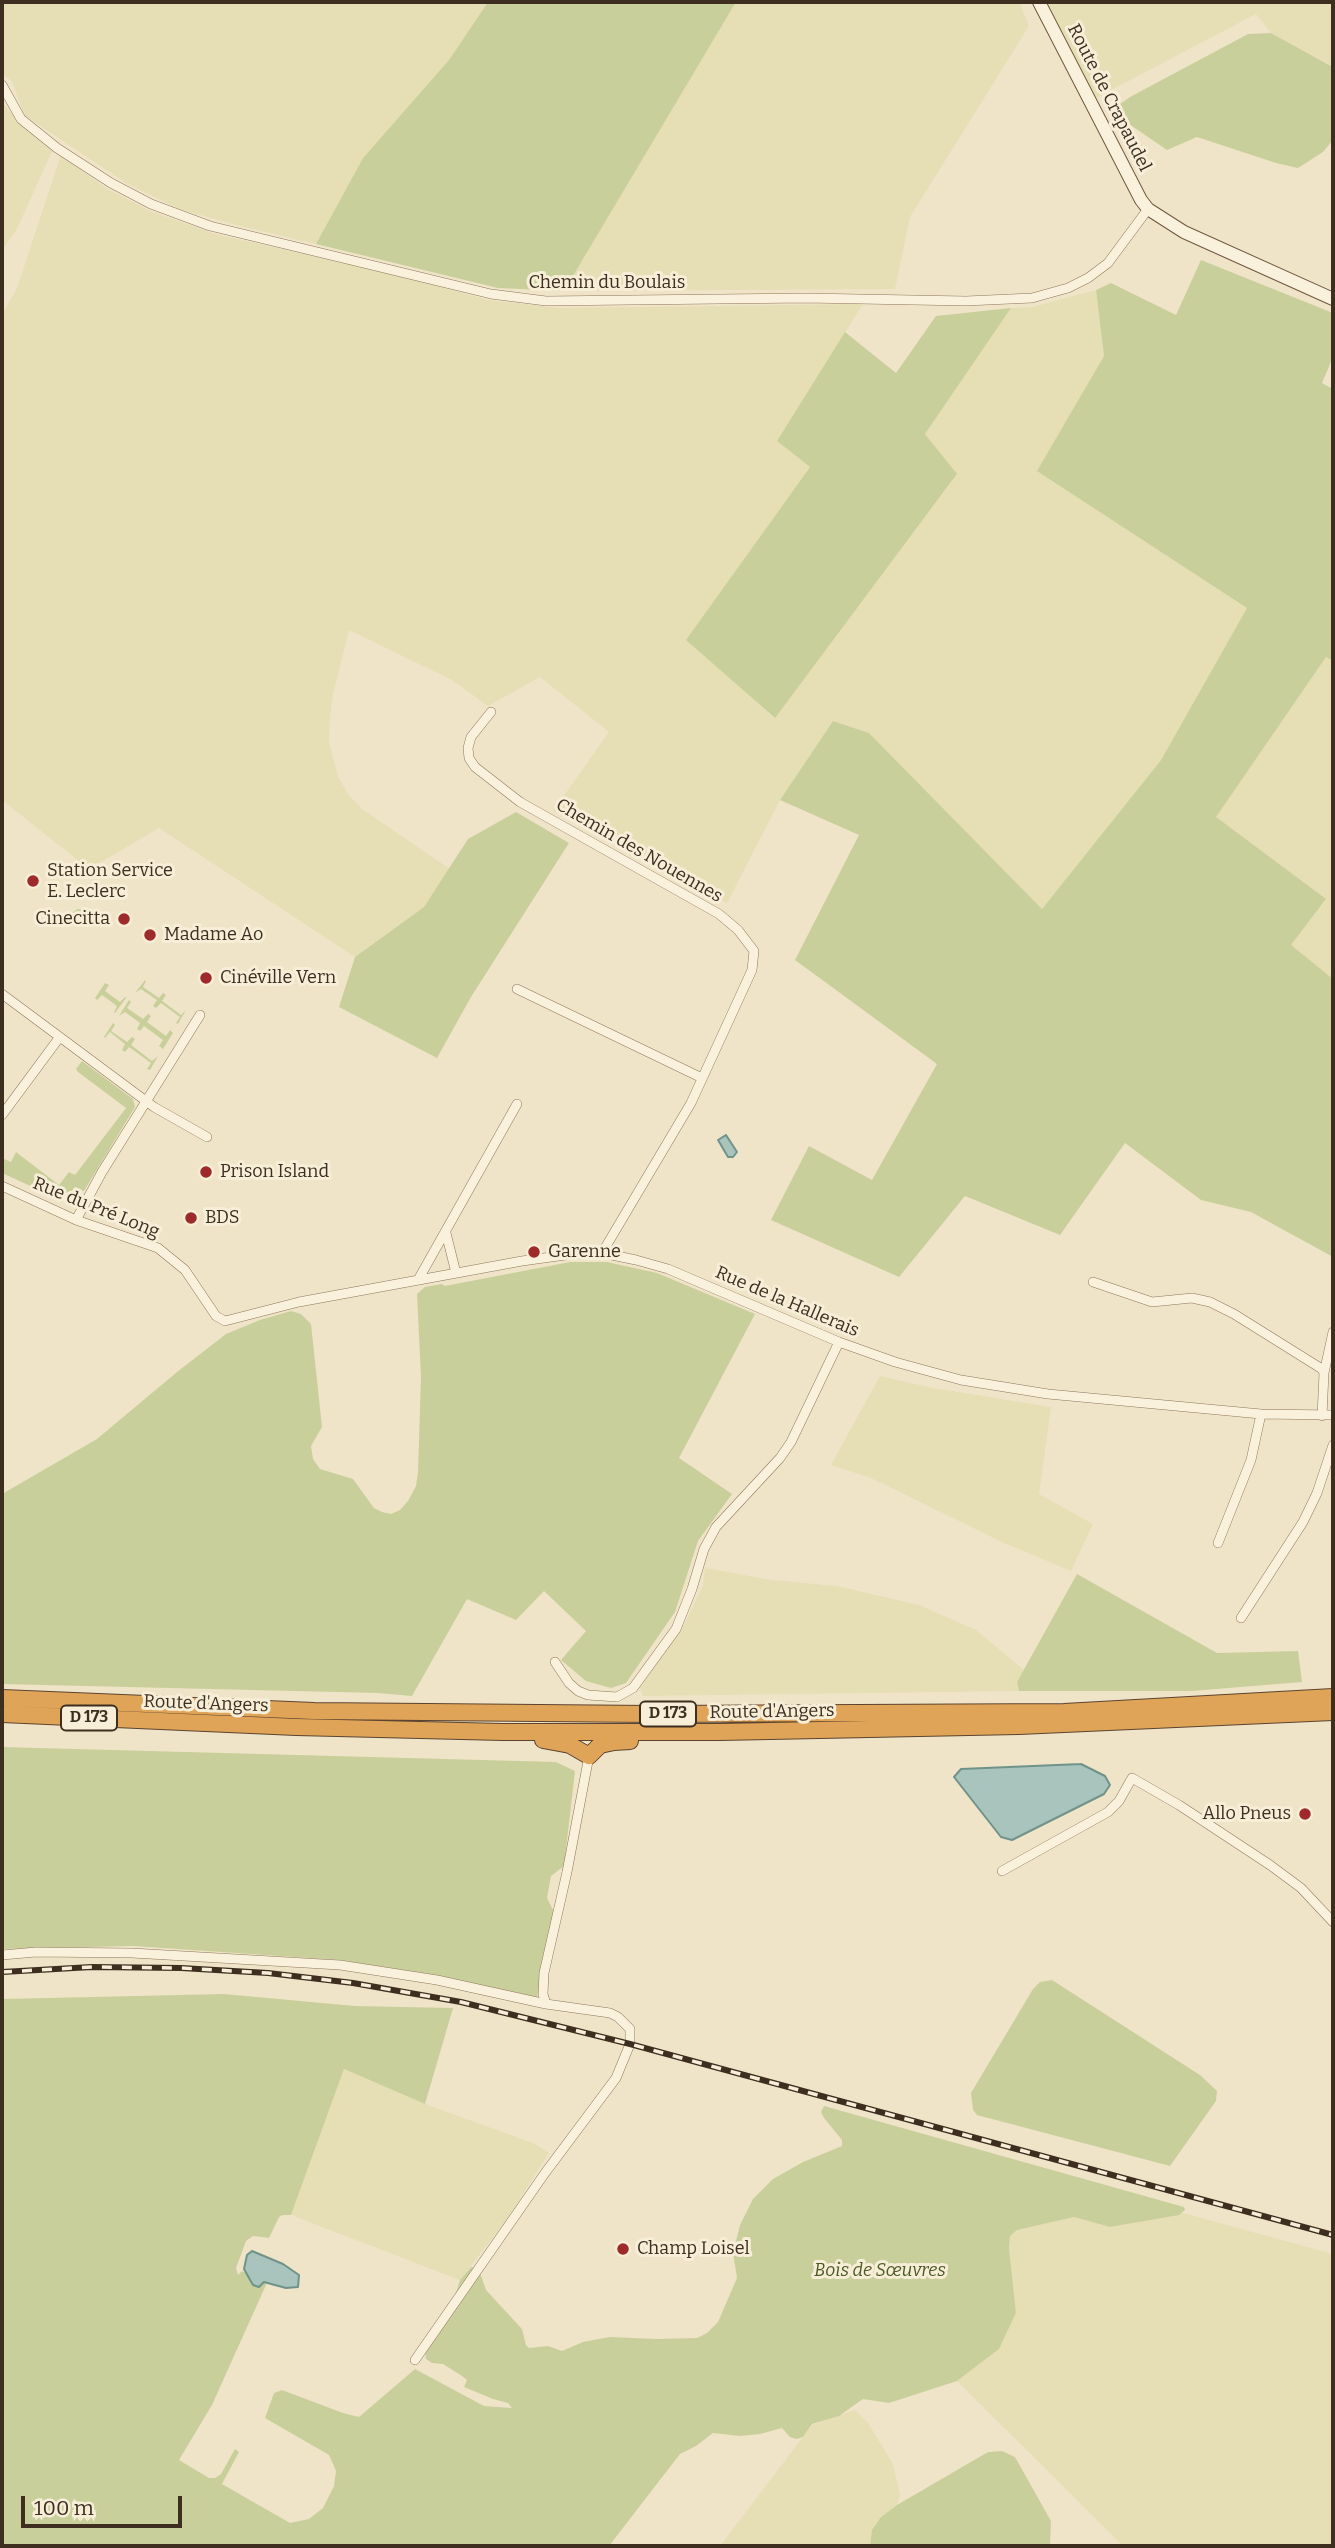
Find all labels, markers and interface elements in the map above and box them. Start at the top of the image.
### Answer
street label: Route de Crapaudel [1062,21,1156,175]
street label: Chemin du Boulais [529,272,685,294]
street label: Chemin des Nouennes [552,794,726,908]
place label: Station Service E. Leclerc [47,860,173,903]
marker: Station Service E. Leclerc [25,873,41,889]
place label: Cinecitta [35,908,110,930]
marker: Cinecitta [116,911,132,927]
place label: Madame Ao [164,924,263,946]
marker: Madame Ao [142,927,158,943]
place label: Cinéville Vern [220,967,336,989]
marker: Cinéville Vern [198,970,214,986]
place label: Prison Island [220,1161,329,1183]
marker: Prison Island [198,1164,214,1180]
street label: Rue du Pré Long [30,1173,162,1243]
place label: BDS [205,1207,240,1229]
marker: BDS [183,1210,199,1226]
place label: Garenne [548,1241,621,1263]
marker: Garenne [526,1244,542,1260]
street label: Rue de la Hallerais [712,1262,862,1342]
street label: Route d'Angers [143,1691,269,1717]
street label: Route d'Angers [709,1700,835,1724]
road number: D 173 [640,1702,696,1726]
road number: D 173 [61,1706,117,1730]
place label: Allo Pneus [1203,1803,1291,1825]
marker: Allo Pneus [1297,1806,1313,1822]
place label: Champ Loisel [637,2238,750,2260]
marker: Champ Loisel [615,2241,631,2257]
park label: Bois de Sœuvres [814,2260,946,2282]
scale bar [24,2482,186,2526]
text: 100 m [34,2495,94,2521]

